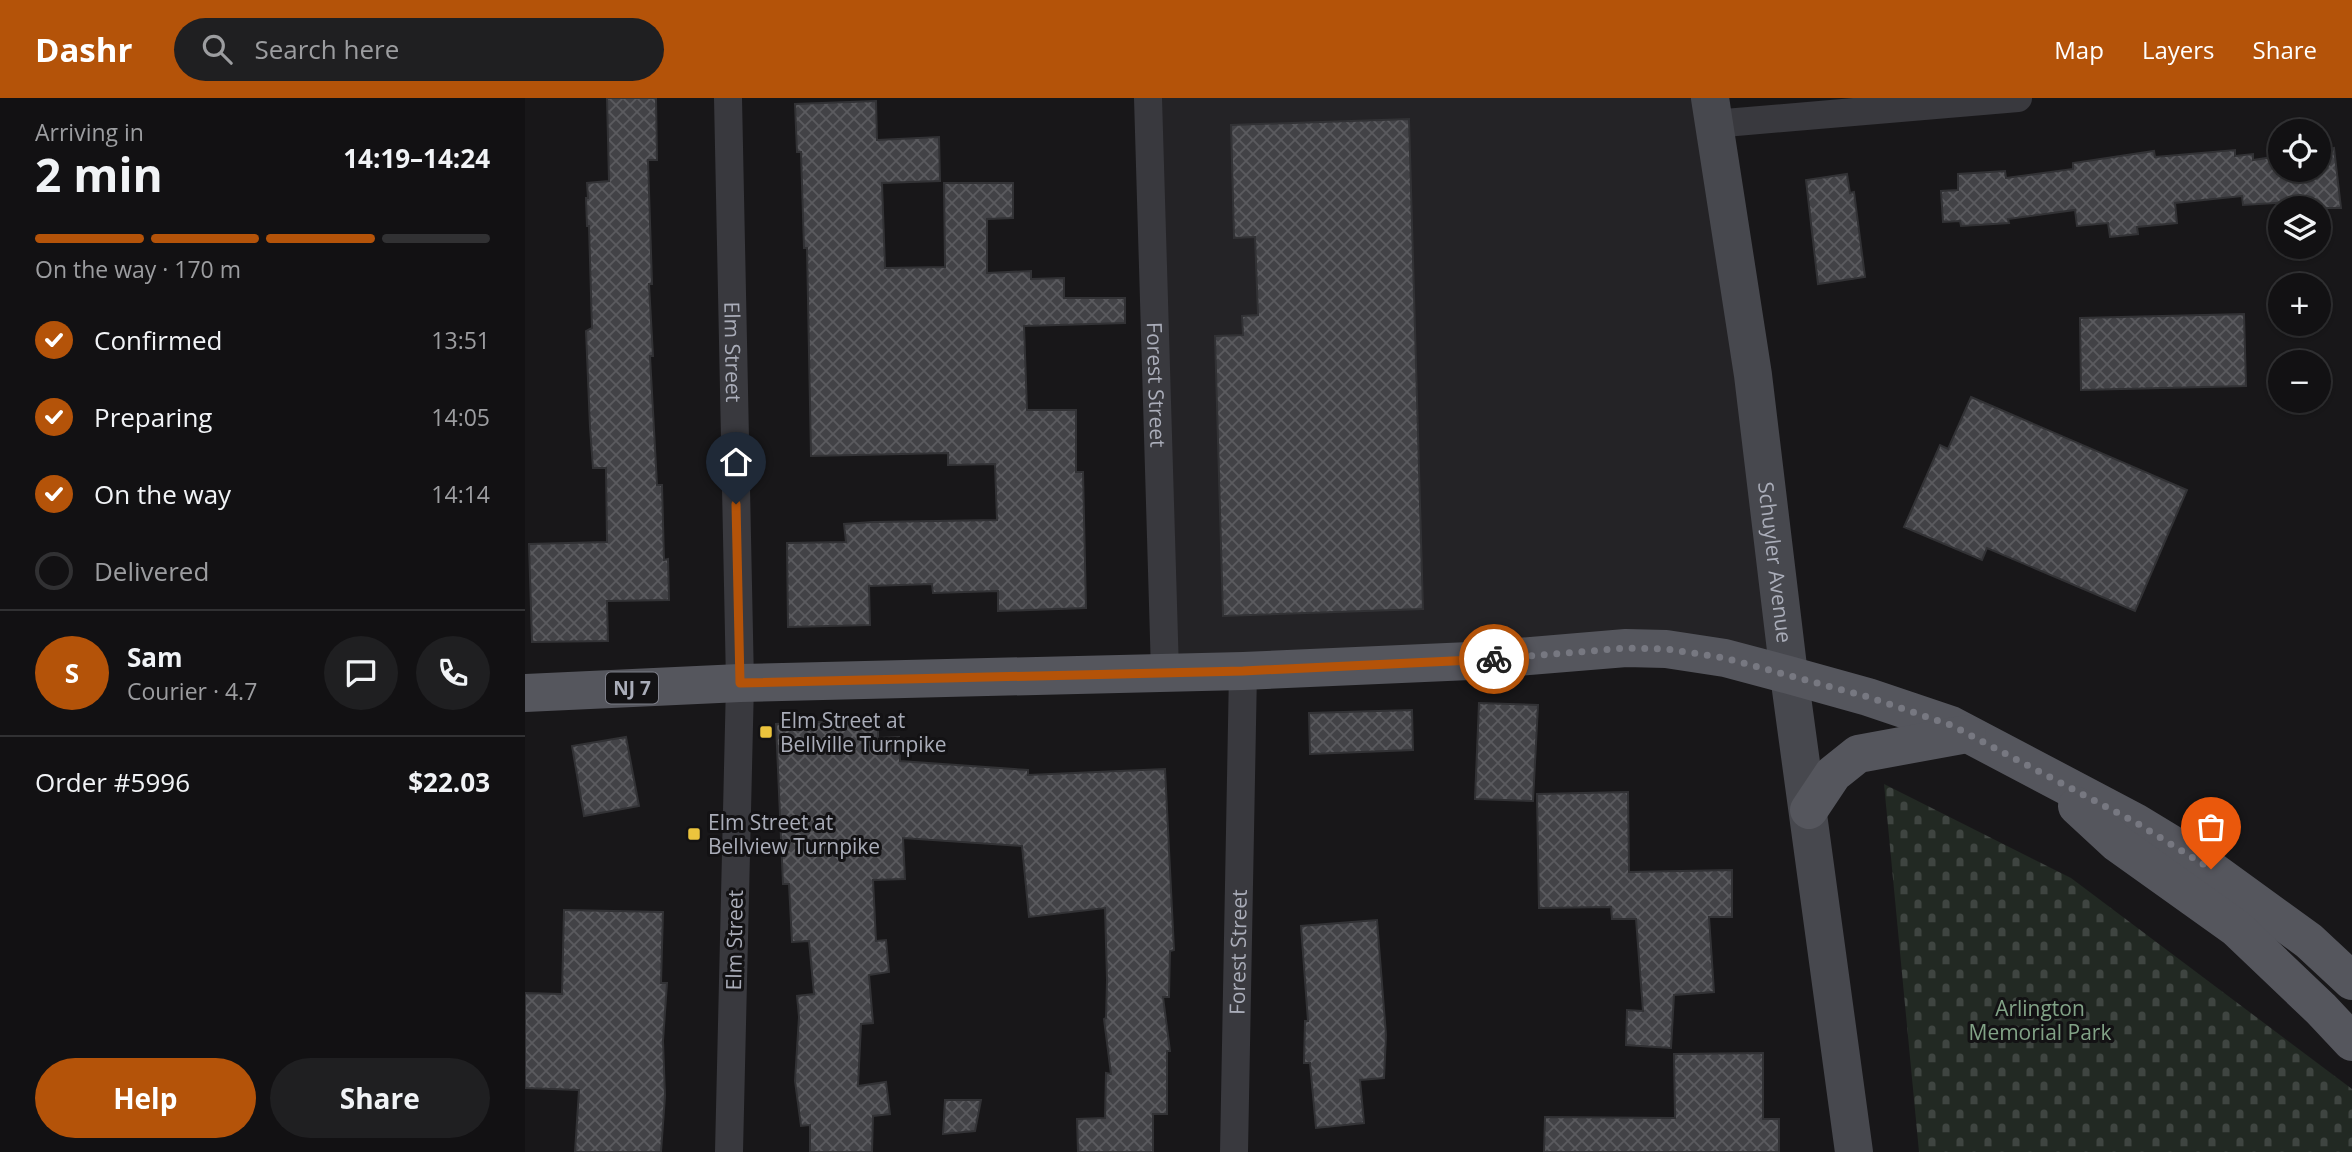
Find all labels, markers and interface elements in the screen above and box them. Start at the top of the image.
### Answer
search box [174,18,664,81]
text: Dashr [35,27,132,72]
icon: search [198,30,236,68]
text: Search here [254,31,399,67]
text: Map [2054,33,2104,66]
text: Layers [2142,33,2215,66]
text: Share [2253,33,2317,66]
text: Arriving in [35,116,144,148]
map controls [2268,119,2331,413]
button: locate [2268,119,2331,182]
text: 14:19–14:24 [343,140,490,176]
text: 2 min [35,143,163,205]
button: layers [2268,196,2331,259]
text: On the way · 170 m [35,253,241,285]
button: + [2268,273,2331,336]
street label: Elm Street [718,301,748,403]
icon: check [35,321,73,359]
text: Confirmed [94,322,222,358]
street label: Forest Street [1141,322,1172,448]
text: 13:51 [431,324,490,356]
button: − [2268,350,2331,413]
icon: check [35,398,73,436]
text: Preparing [94,399,212,435]
text: 14:05 [431,401,490,433]
pin [706,432,766,504]
icon: home [717,443,755,481]
icon: check [35,475,73,513]
text: On the way [94,476,231,512]
text: 14:14 [431,478,490,510]
street label: Schuyler Avenue [1752,480,1799,645]
text: Delivered [94,553,209,589]
courier [1459,624,1529,694]
button: chat [324,636,398,710]
button: phone [416,636,490,710]
text: Sam [127,639,183,675]
icon: bike [1475,640,1513,678]
text: S [65,655,79,691]
road number: NJ 7 [606,673,658,704]
text: Courier · 4.7 [127,675,257,707]
place label: Elm Street at Bellville Turnpike [780,706,946,758]
marker: Elm Street at Bellville Turnpike [758,724,774,740]
text: Order #5996 [35,764,190,800]
text: $22.03 [408,764,490,800]
pin [2181,797,2241,869]
place label: Elm Street at Bellview Turnpike [708,808,880,860]
icon: bag [2192,808,2230,846]
marker: Elm Street at Bellview Turnpike [686,826,702,842]
street label: Elm Street [719,889,749,991]
street label: Forest Street [1223,889,1253,1015]
park label: Arlington Memorial Park [1969,994,2111,1046]
button: Help [35,1058,256,1138]
button: Share [270,1058,490,1138]

